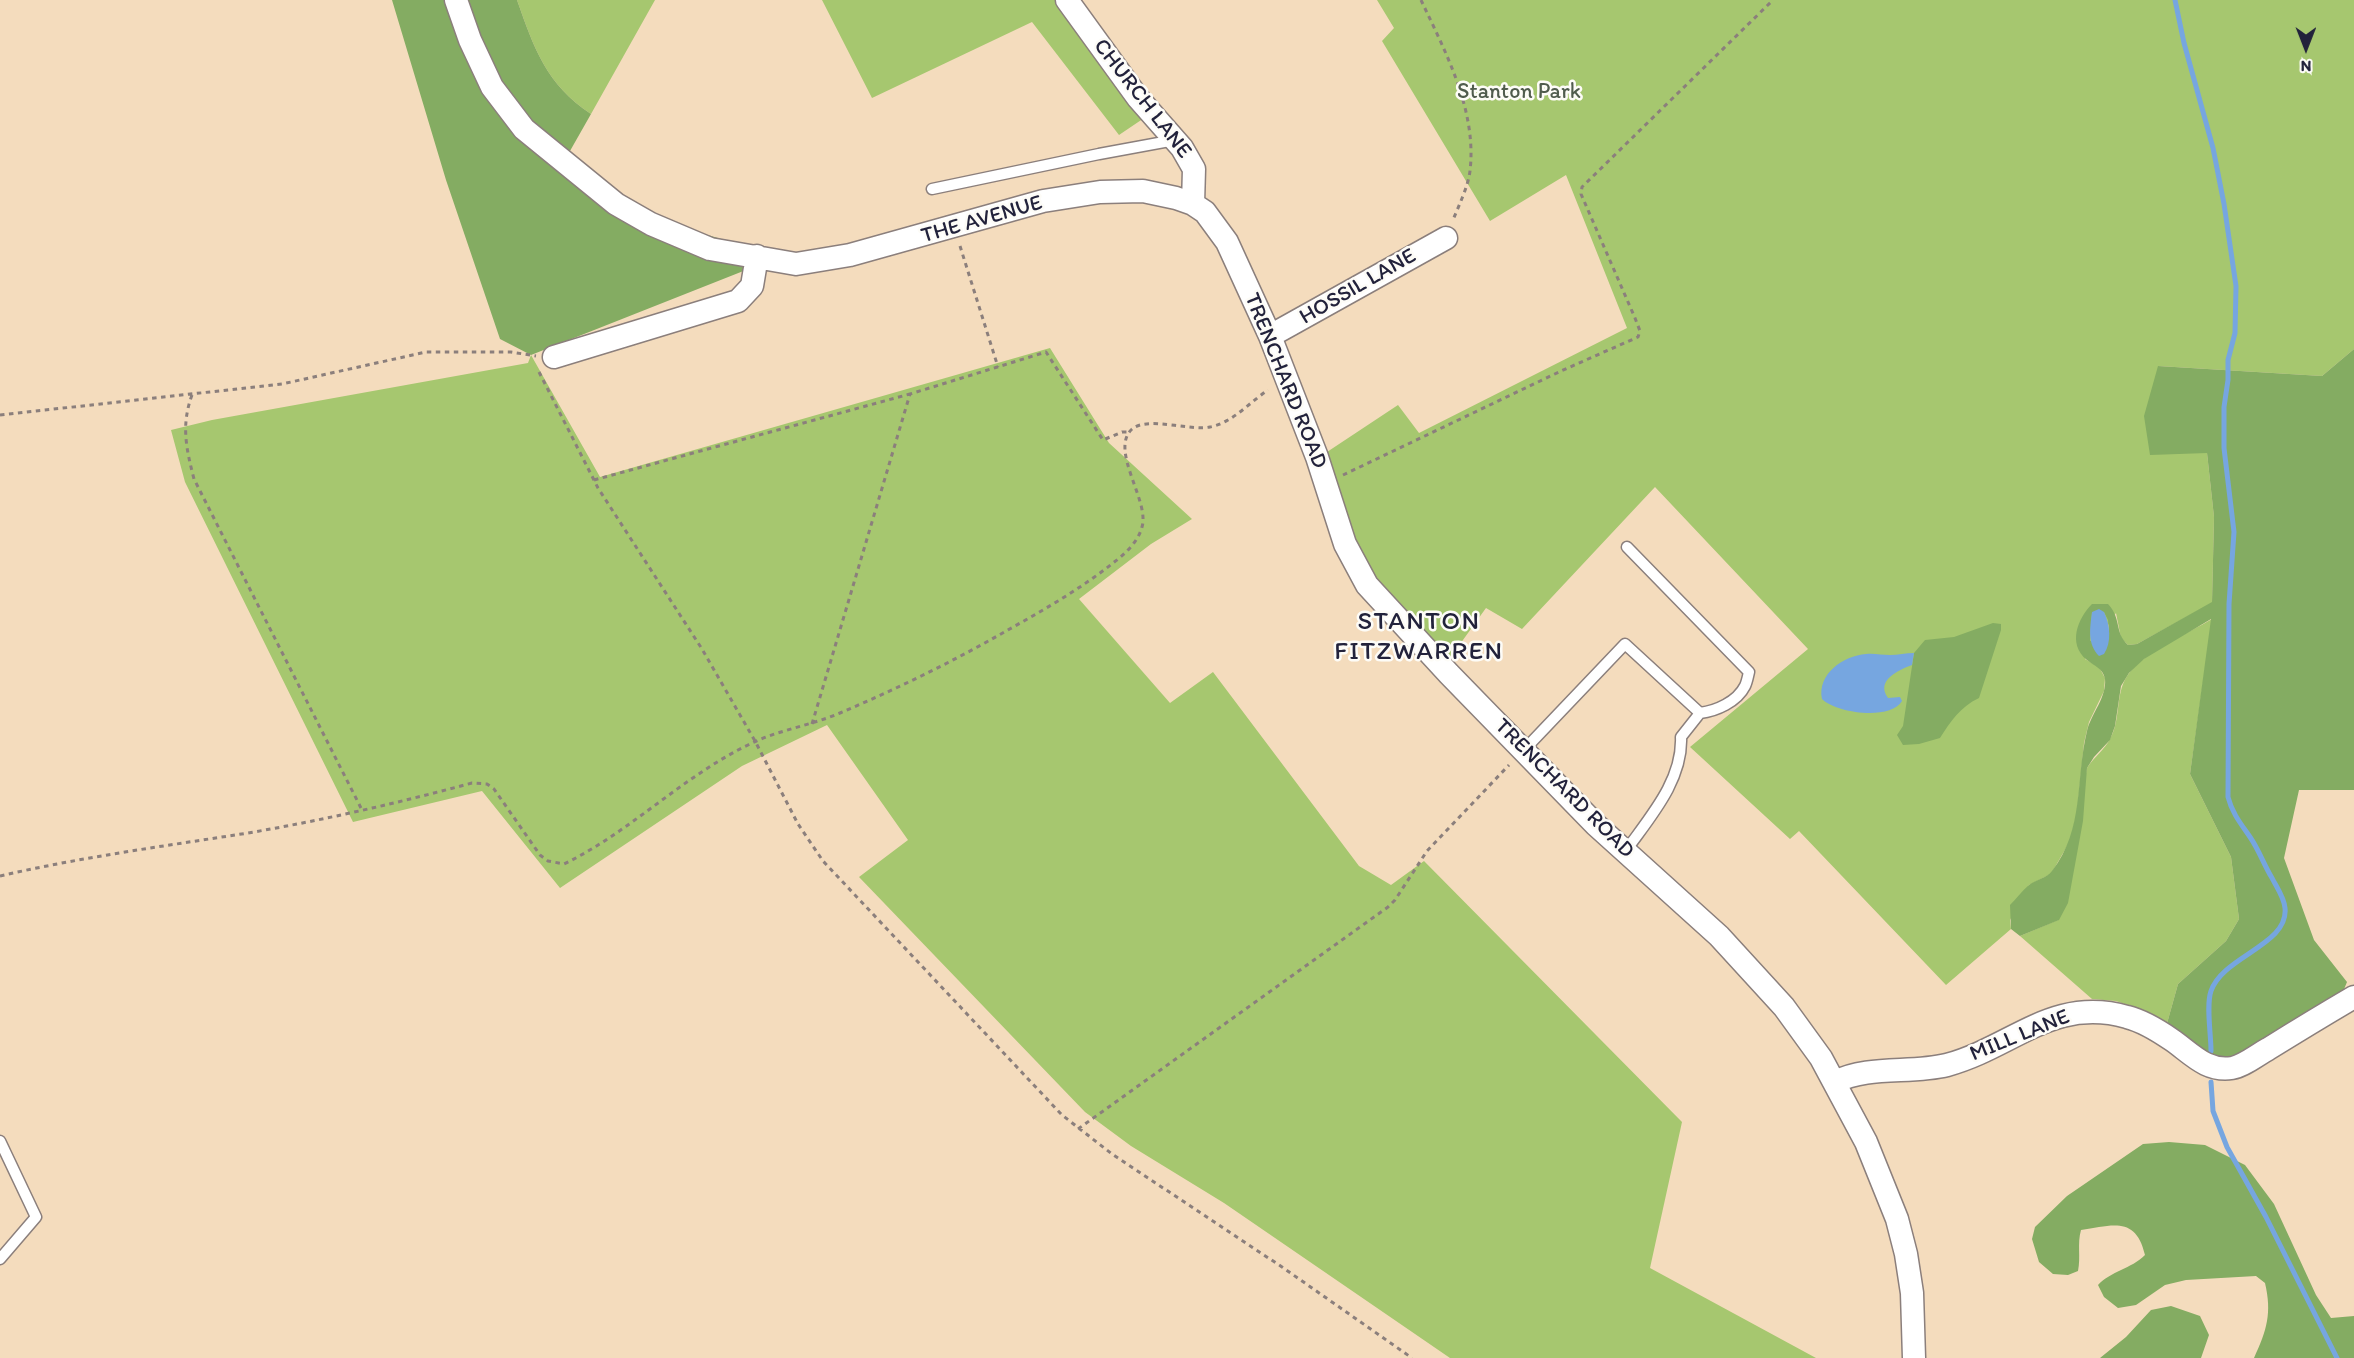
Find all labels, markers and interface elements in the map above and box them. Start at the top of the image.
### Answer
north arrow [2276,18,2336,78]
street label: CHURCH LANE [1087,34,1197,164]
text: N [2301,57,2311,76]
park label: Stanton Park [1457,79,1581,105]
street label: THE AVENUE [918,190,1046,250]
street label: HOSSIL LANE [1295,243,1421,331]
street label: TRENCHARD ROAD [1238,289,1332,473]
district label: STANTON FITZWARREN [1334,606,1504,668]
street label: TRENCHARD ROAD [1489,714,1639,864]
street label: MILL LANE [1966,1004,2074,1068]

